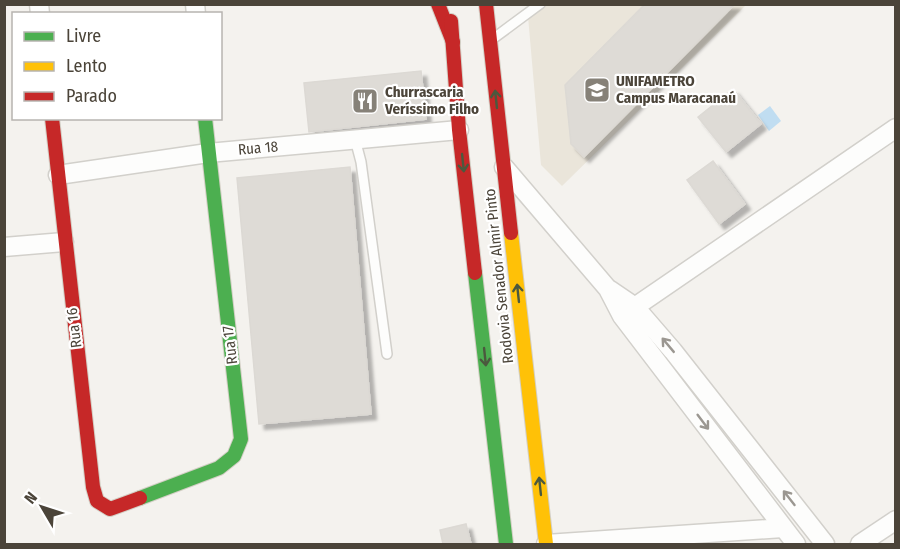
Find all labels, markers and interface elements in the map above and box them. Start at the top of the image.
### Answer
legend [12,12,222,120]
text: Livre [66,25,101,47]
text: Lento [66,55,107,77]
place label: UNIFAMETRO Campus Maracanaú [616,72,736,107]
school or university icon: UNIFAMETRO Campus Maracanaú [582,75,612,105]
place label: Churrascaria Veríssimo Filho [384,83,479,118]
text: Parado [66,85,117,107]
restaurant icon: Churrascaria Veríssimo Filho [350,86,380,116]
one-way arrow [490,89,501,109]
street label: Rua 18 [237,137,279,159]
one-way arrow [458,153,469,173]
street label: Rodovia Senador Almir Pinto [481,188,517,364]
one-way arrow [512,283,523,303]
street label: Rua 16 [63,307,85,349]
street label: Rua 17 [219,325,241,365]
one-way arrow [661,338,675,353]
one-way arrow [480,347,491,367]
one-way arrow [696,414,709,430]
north arrow [12,477,72,537]
one-way arrow [534,477,545,497]
text: N [20,488,41,508]
one-way arrow [782,491,795,507]

